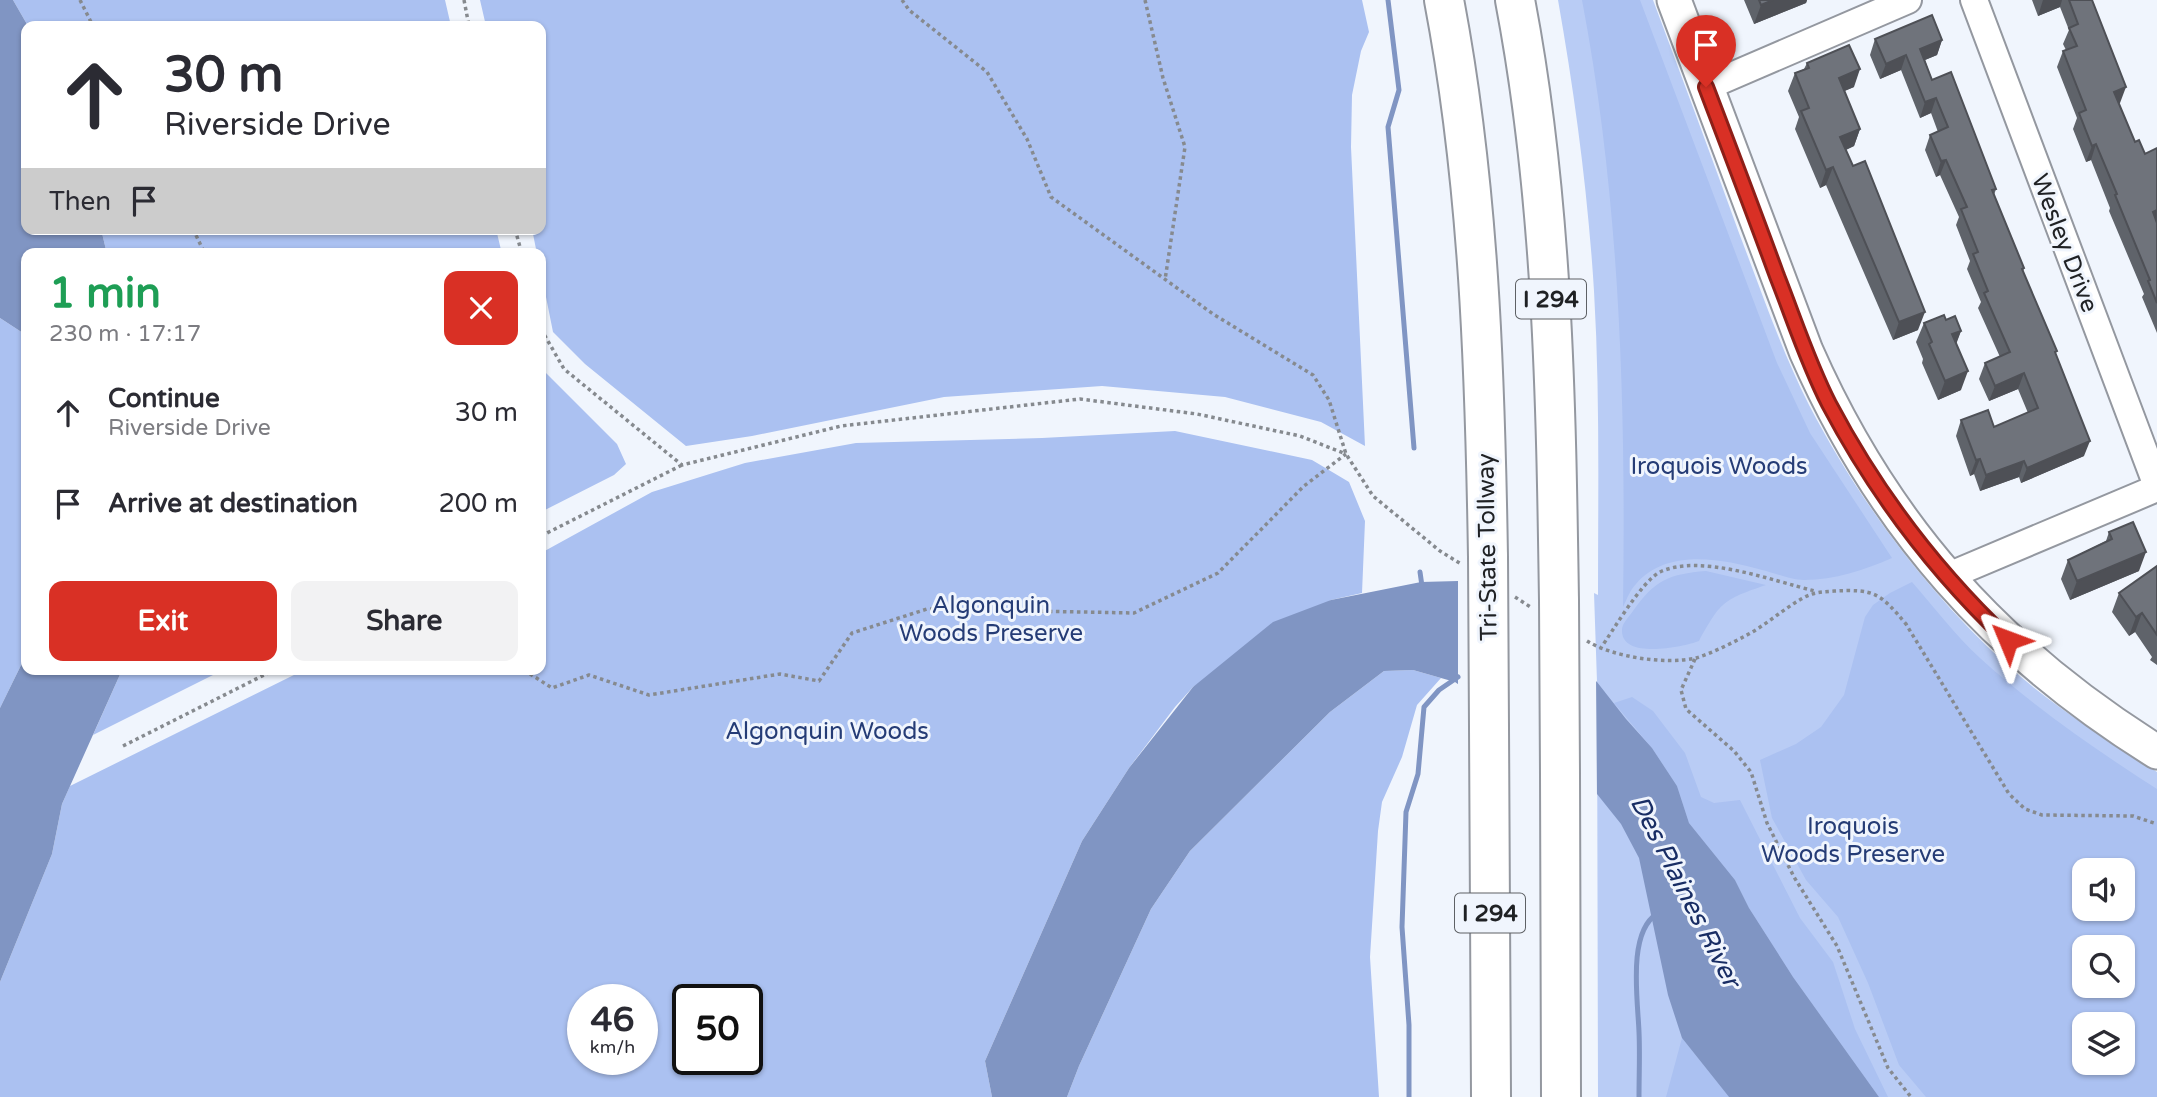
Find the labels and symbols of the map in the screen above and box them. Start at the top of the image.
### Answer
pin [1676,15,1736,87]
street label: Wesley Drive [2025,170,2104,317]
road number: I 294 [1516,280,1586,318]
park label: Iroquois Woods [1630,452,1808,481]
street label: Tri-State Tollway [1471,453,1504,641]
park label: Algonquin Woods Preserve [899,591,1083,648]
position arrow [1971,603,2045,677]
park label: Algonquin Woods [725,717,929,746]
water label: Des Plaines River [1624,790,1749,995]
park label: Iroquois Woods Preserve [1761,812,1945,869]
road number: I 294 [1455,893,1525,932]
speed limit sign: 50 [672,984,763,1075]

